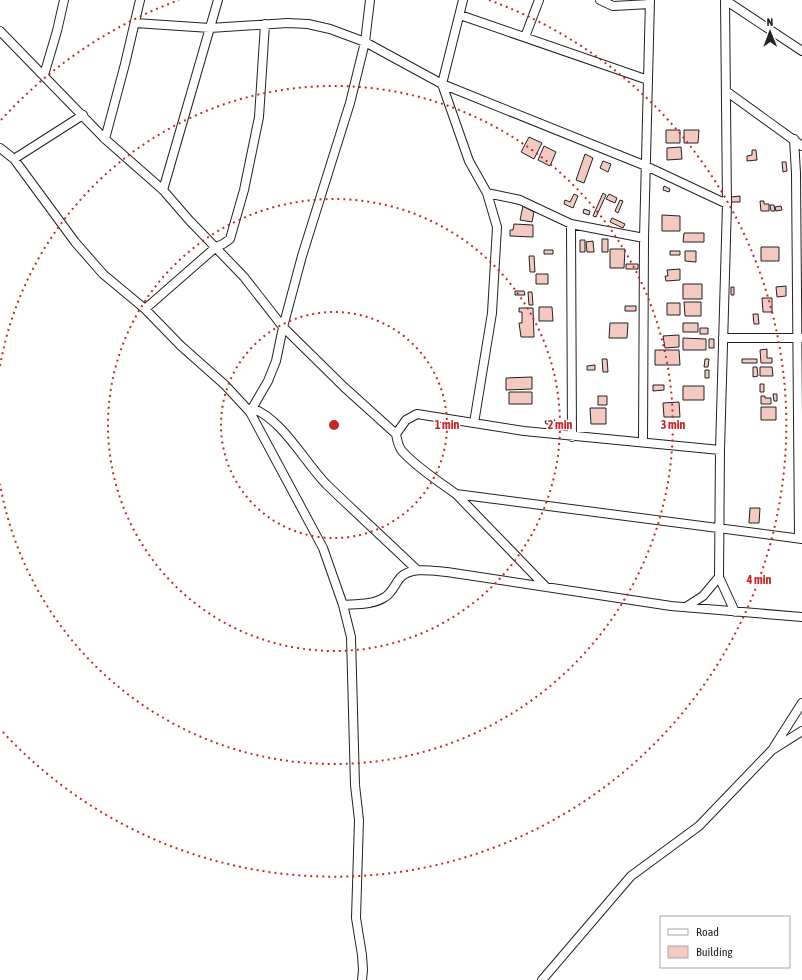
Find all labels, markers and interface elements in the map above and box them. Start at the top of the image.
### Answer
north arrow [750,12,790,52]
text: N [766,16,773,28]
centre of rings [327,418,341,432]
text: 1 min [435,418,459,432]
text: 2 min [548,418,572,432]
text: 3 min [661,418,685,432]
text: 4 min [746,573,771,587]
legend [660,916,790,968]
text: Road [696,925,719,939]
text: Building [696,945,734,959]

